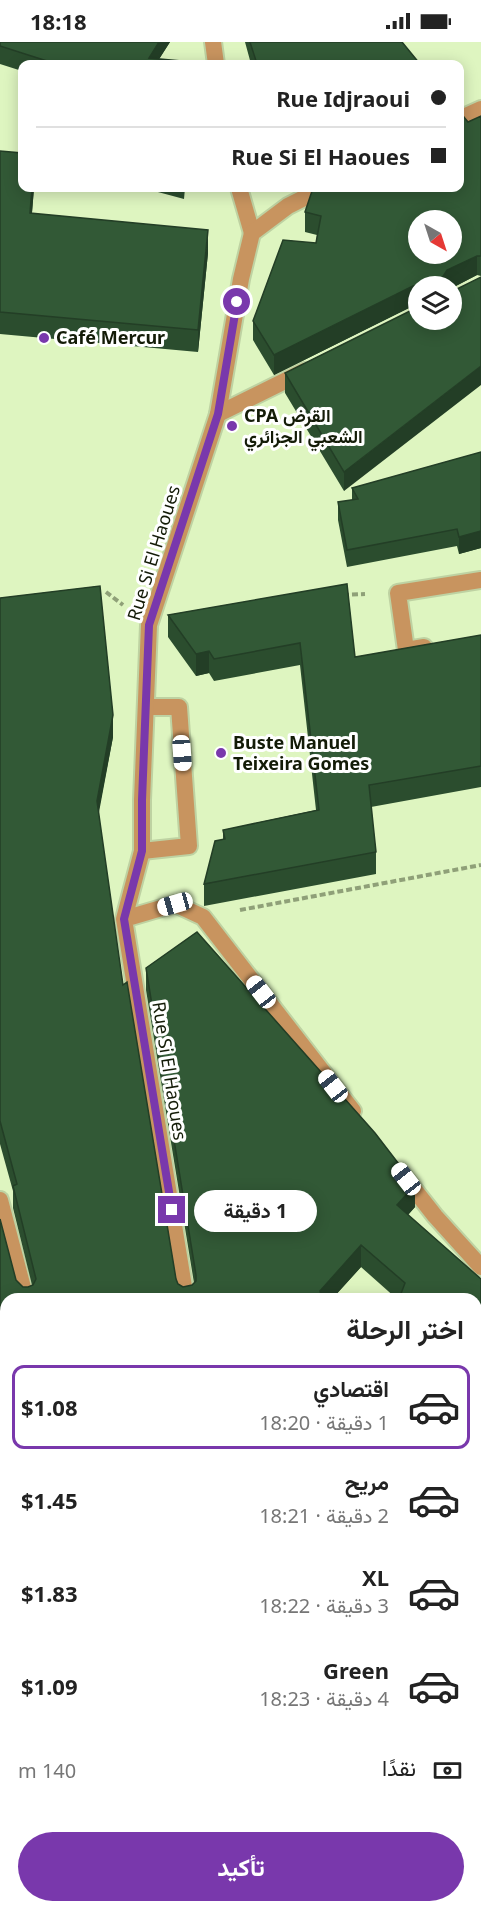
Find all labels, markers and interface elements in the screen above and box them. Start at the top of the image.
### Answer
text: 18:18 [30,6,87,36]
text: Rue Idjraoui [276,83,410,113]
text: Rue Si El Haoues [231,141,410,171]
north arrow [408,210,462,264]
map controls [408,210,462,330]
button: layers [408,276,462,330]
route start [223,288,250,315]
place label: Café Mercur [56,325,165,349]
marker: Café Mercur [37,331,51,345]
place label: CPA القرض الشعبي الجزائري [244,403,363,452]
marker: CPA القرض الشعبي الجزائري [225,419,239,433]
street label: Rue Si El Haoues [121,482,185,623]
place label: Buste Manuel Teixeira Gomes [233,730,369,775]
car [172,734,192,772]
marker: Buste Manuel Teixeira Gomes [214,746,228,760]
car [155,890,195,918]
car [243,972,279,1012]
street label: Rue Si El Haoues [147,1000,193,1142]
car [315,1066,351,1106]
car [388,1159,424,1199]
callout: 1 دقيقة [193,1189,316,1231]
route end [158,1196,185,1223]
text: 1 دقيقة [224,1197,287,1224]
text: اختر الرحلة [346,1310,464,1347]
text: اقتصادي [313,1373,389,1403]
icon: car [407,1380,461,1434]
text: $1.08 [21,1392,78,1422]
text: 1 دقيقة · 18:20 [259,1409,389,1436]
text: مريح [345,1466,389,1496]
icon: car [407,1473,461,1527]
text: $1.45 [21,1485,78,1515]
text: 2 دقيقة · 18:21 [259,1502,389,1529]
text: XL [362,1562,389,1592]
icon: car [407,1566,461,1620]
text: $1.83 [21,1578,78,1608]
text: 3 دقيقة · 18:22 [259,1592,389,1619]
text: Green [323,1655,389,1685]
icon: car [407,1659,461,1713]
text: $1.09 [21,1671,78,1701]
text: 4 دقيقة · 18:23 [259,1685,389,1712]
text: نقدًا [382,1752,416,1782]
icon: cash [431,1754,464,1787]
text: 140 m [18,1757,76,1784]
button: تأكيد [18,1832,464,1901]

